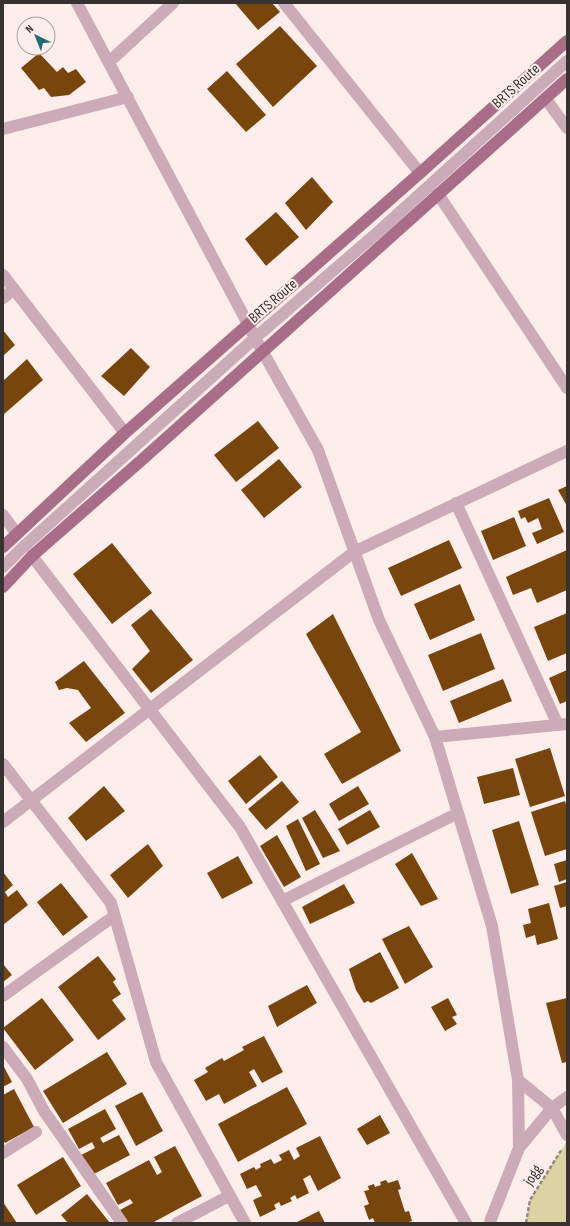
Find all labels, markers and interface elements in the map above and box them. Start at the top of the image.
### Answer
north arrow [16,16,56,56]
text: N [23,22,36,36]
street label: BRTS Route [488,60,544,112]
street label: BRTS Route [245,275,301,327]
street label: jogg [519,1161,547,1190]

